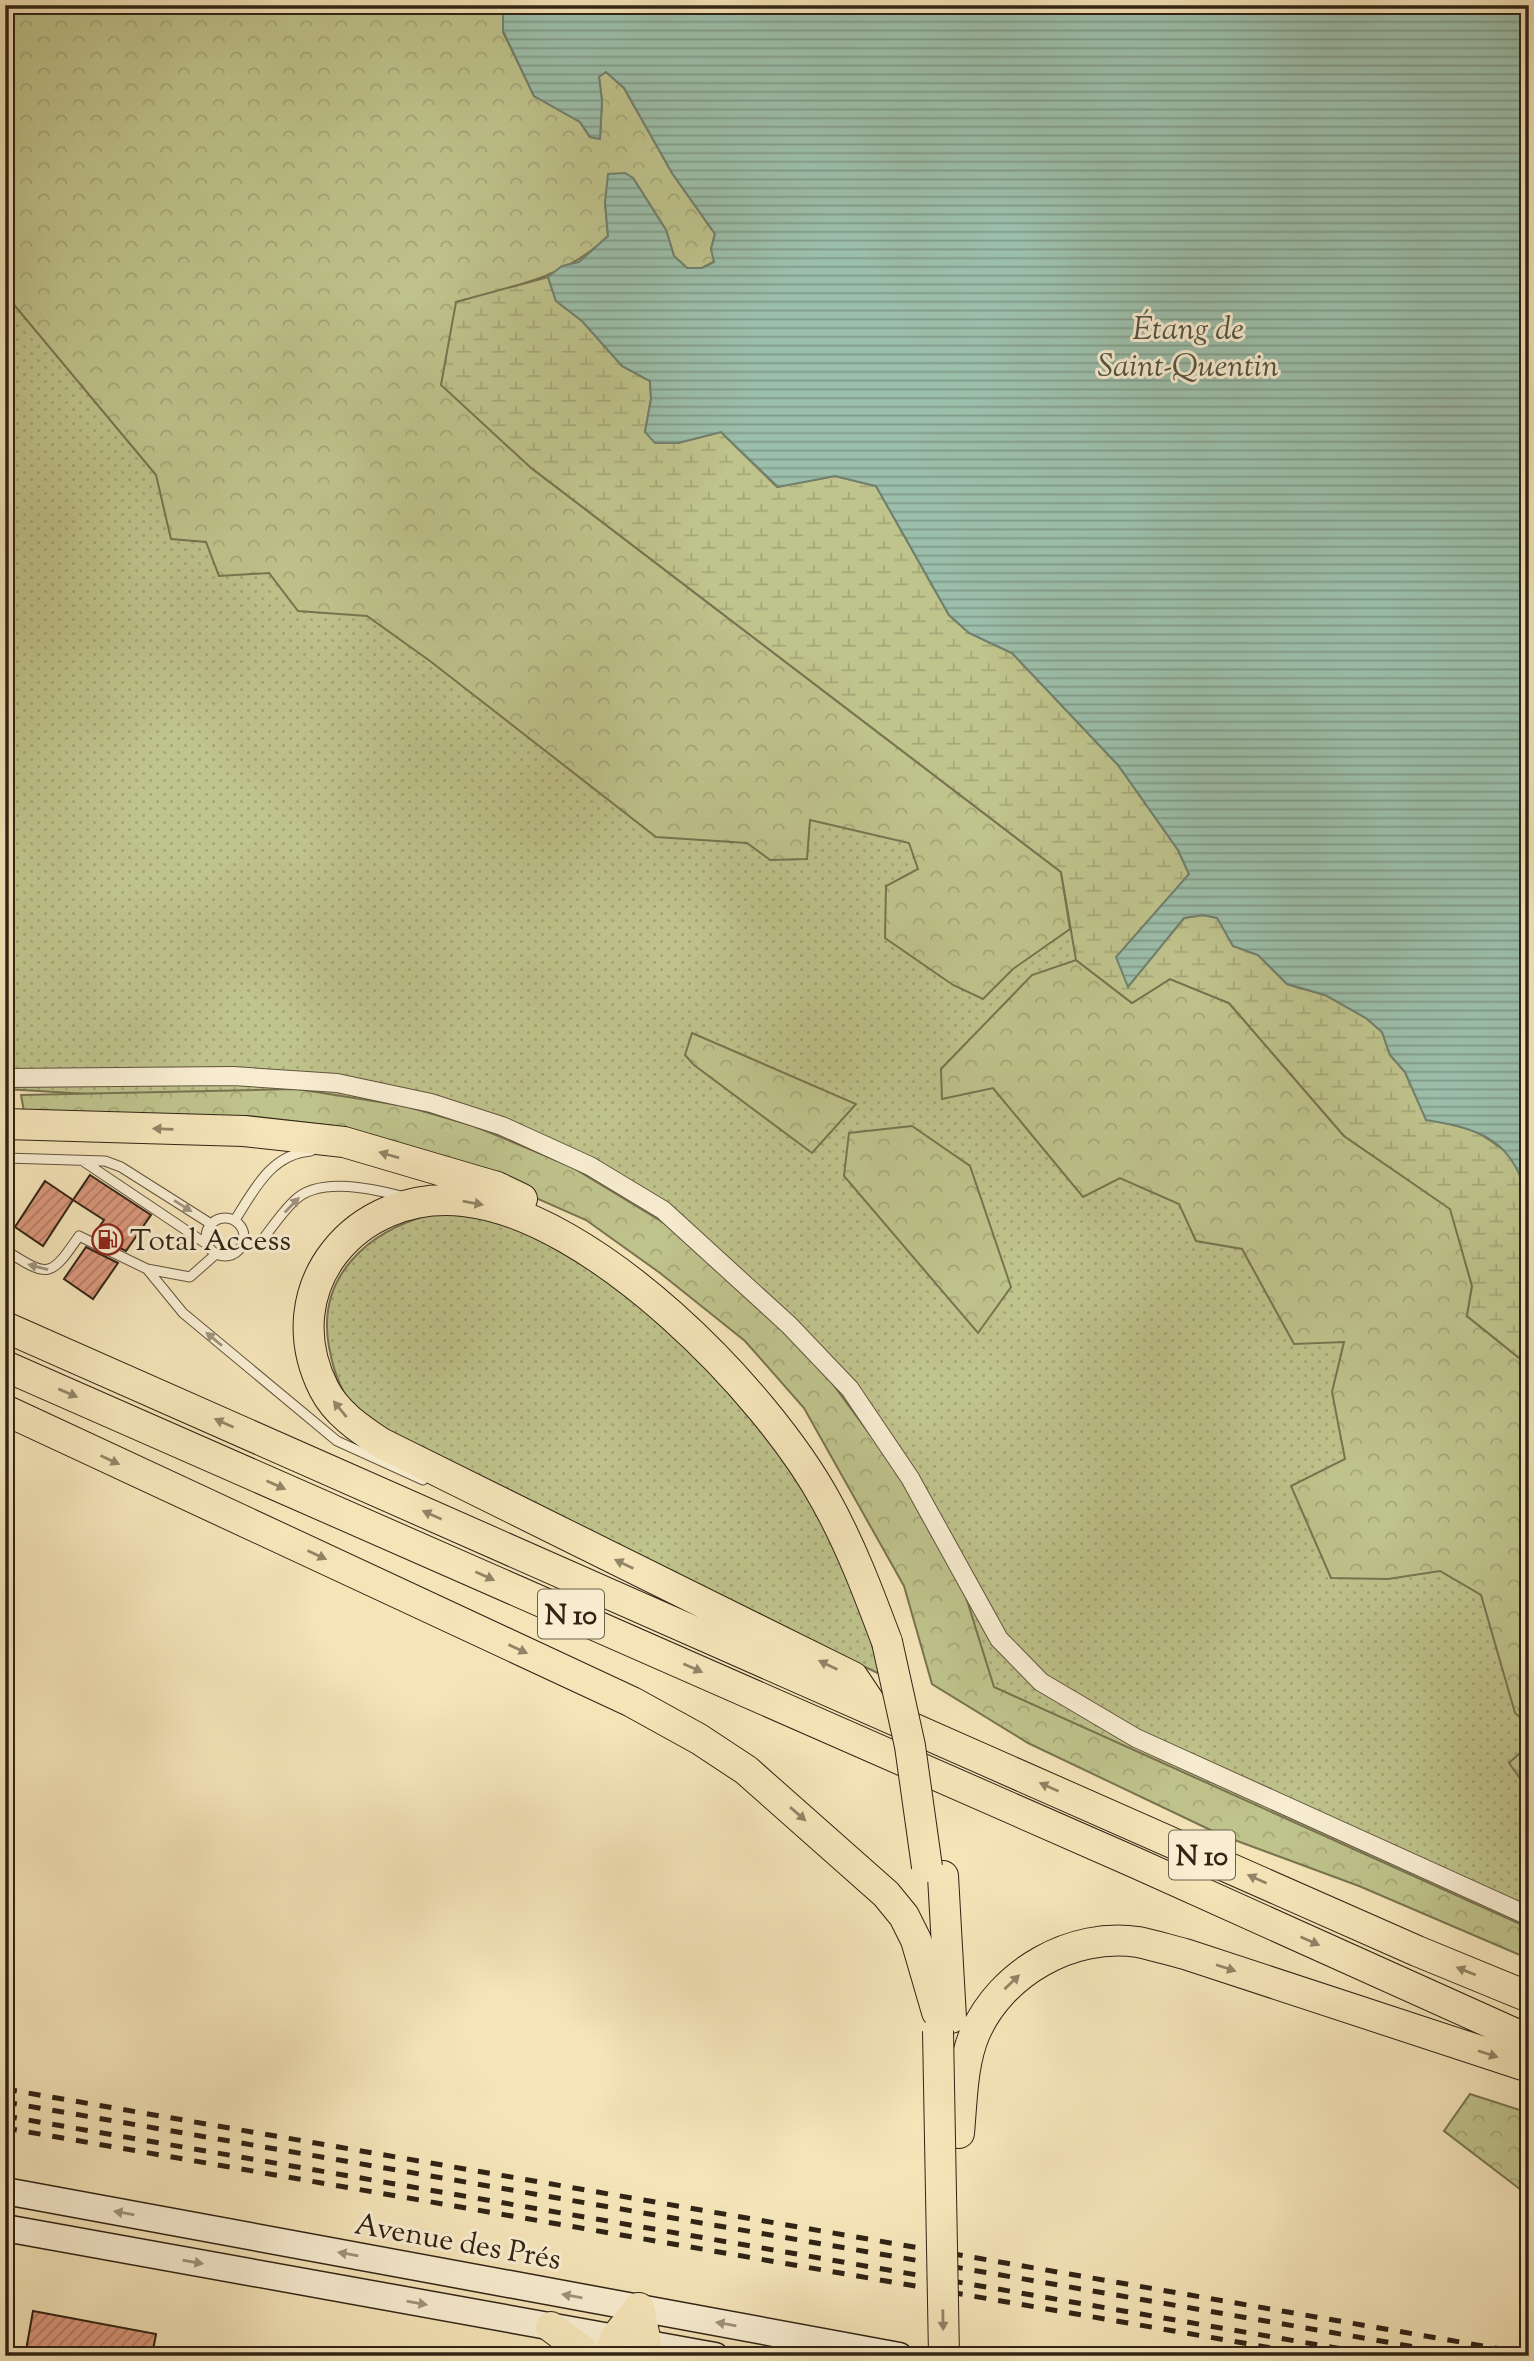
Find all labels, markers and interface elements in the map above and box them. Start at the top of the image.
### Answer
water label: Étang de Saint-Quentin [1097,308,1279,391]
one-way arrow [152,1123,174,1135]
one-way arrow [378,1149,399,1159]
one-way arrow [284,1196,301,1213]
one-way arrow [462,1198,484,1209]
one-way arrow [174,1200,193,1213]
place label: Total Access [130,1221,291,1264]
fuel station icon: Total Access [90,1223,124,1257]
one-way arrow [27,1261,48,1271]
one-way arrow [206,1331,224,1346]
one-way arrow [58,1387,78,1399]
one-way arrow [333,1400,348,1417]
one-way arrow [214,1417,234,1429]
one-way arrow [100,1454,120,1466]
one-way arrow [266,1480,287,1491]
one-way arrow [422,1509,442,1521]
one-way arrow [307,1549,327,1561]
one-way arrow [614,1558,634,1569]
one-way arrow [474,1571,495,1582]
road number: N 10 [538,1590,604,1638]
one-way arrow [508,1643,528,1654]
one-way arrow [818,1659,838,1670]
one-way arrow [683,1662,703,1674]
one-way arrow [1039,1781,1060,1792]
one-way arrow [790,1806,807,1821]
road number: N 10 [1169,1830,1235,1880]
one-way arrow [1247,1874,1268,1885]
one-way arrow [1300,1935,1320,1947]
one-way arrow [1215,1963,1236,1973]
one-way arrow [1455,1965,1476,1976]
one-way arrow [1003,1975,1020,1991]
one-way arrow [1478,2049,1499,2060]
street label: Avenue des Prés [351,2204,564,2283]
one-way arrow [113,2207,135,2218]
one-way arrow [337,2249,359,2260]
one-way arrow [182,2257,204,2268]
one-way arrow [561,2290,583,2301]
one-way arrow [406,2298,428,2309]
one-way arrow [937,2309,949,2331]
one-way arrow [715,2318,737,2329]

